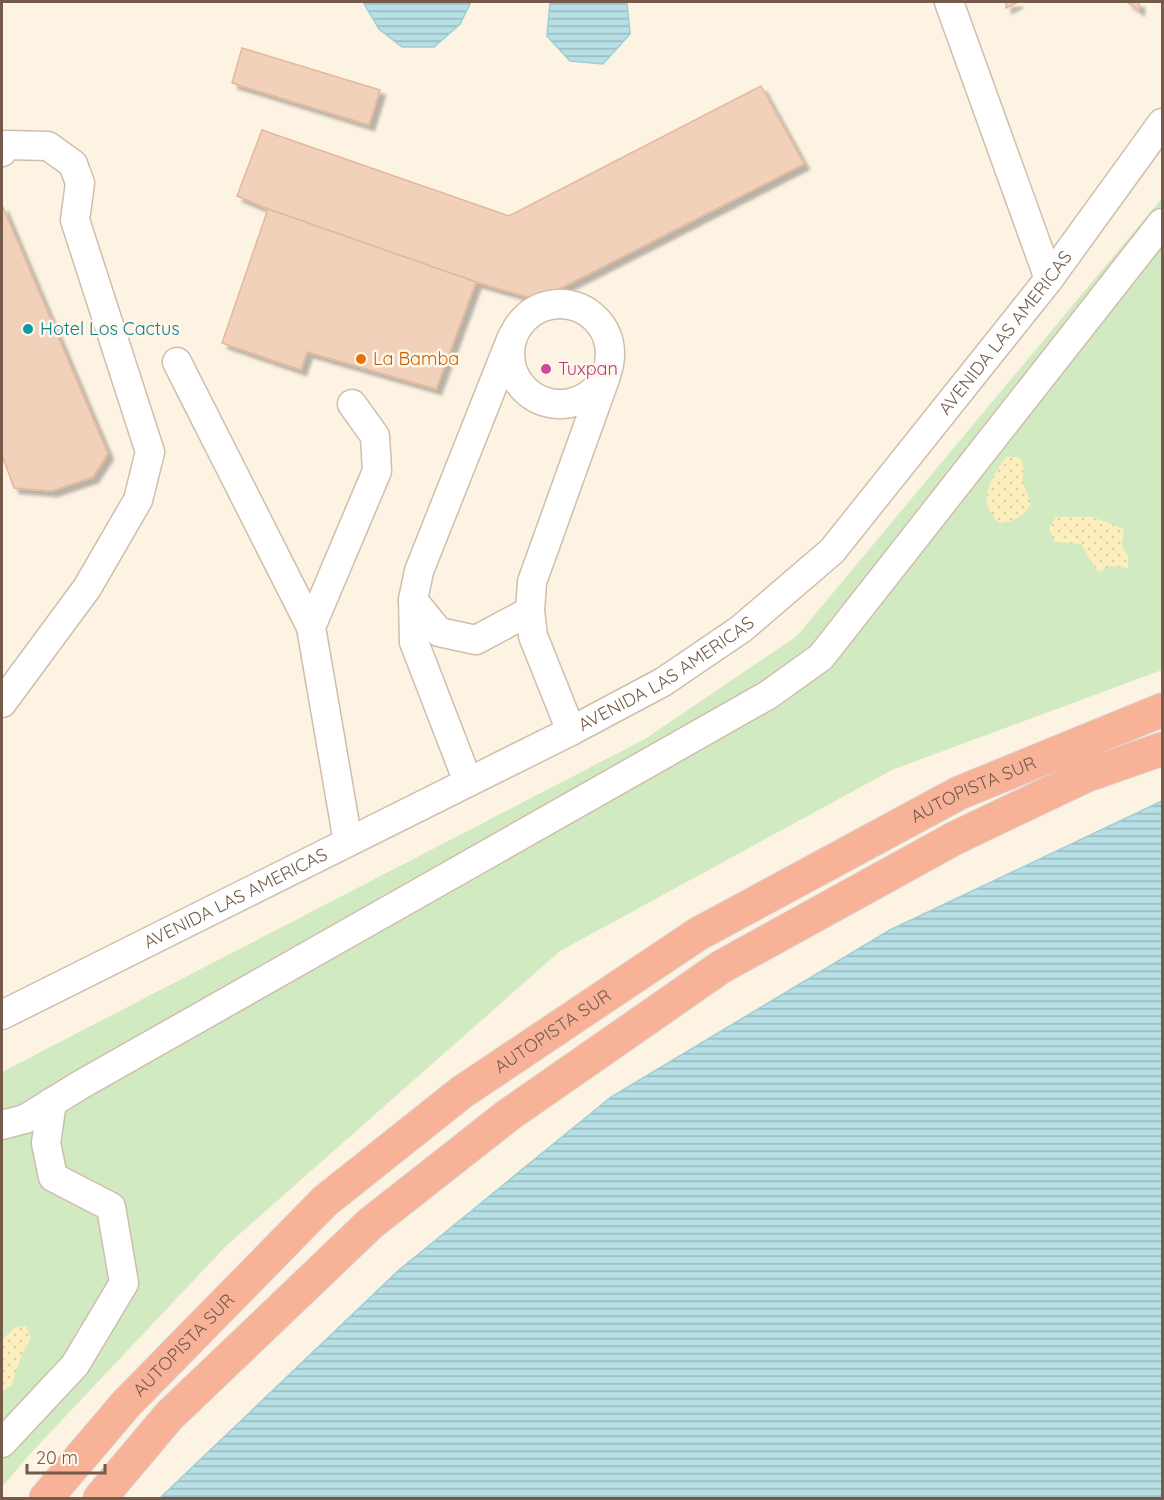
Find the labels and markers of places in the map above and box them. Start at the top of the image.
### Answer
place label: Hotel Los Cactus [40,317,180,340]
marker: Hotel Los Cactus [21,322,35,336]
place label: La Bamba [373,347,459,370]
marker: La Bamba [354,352,368,366]
place label: Tuxpan [558,357,618,380]
marker: Tuxpan [539,362,553,376]

